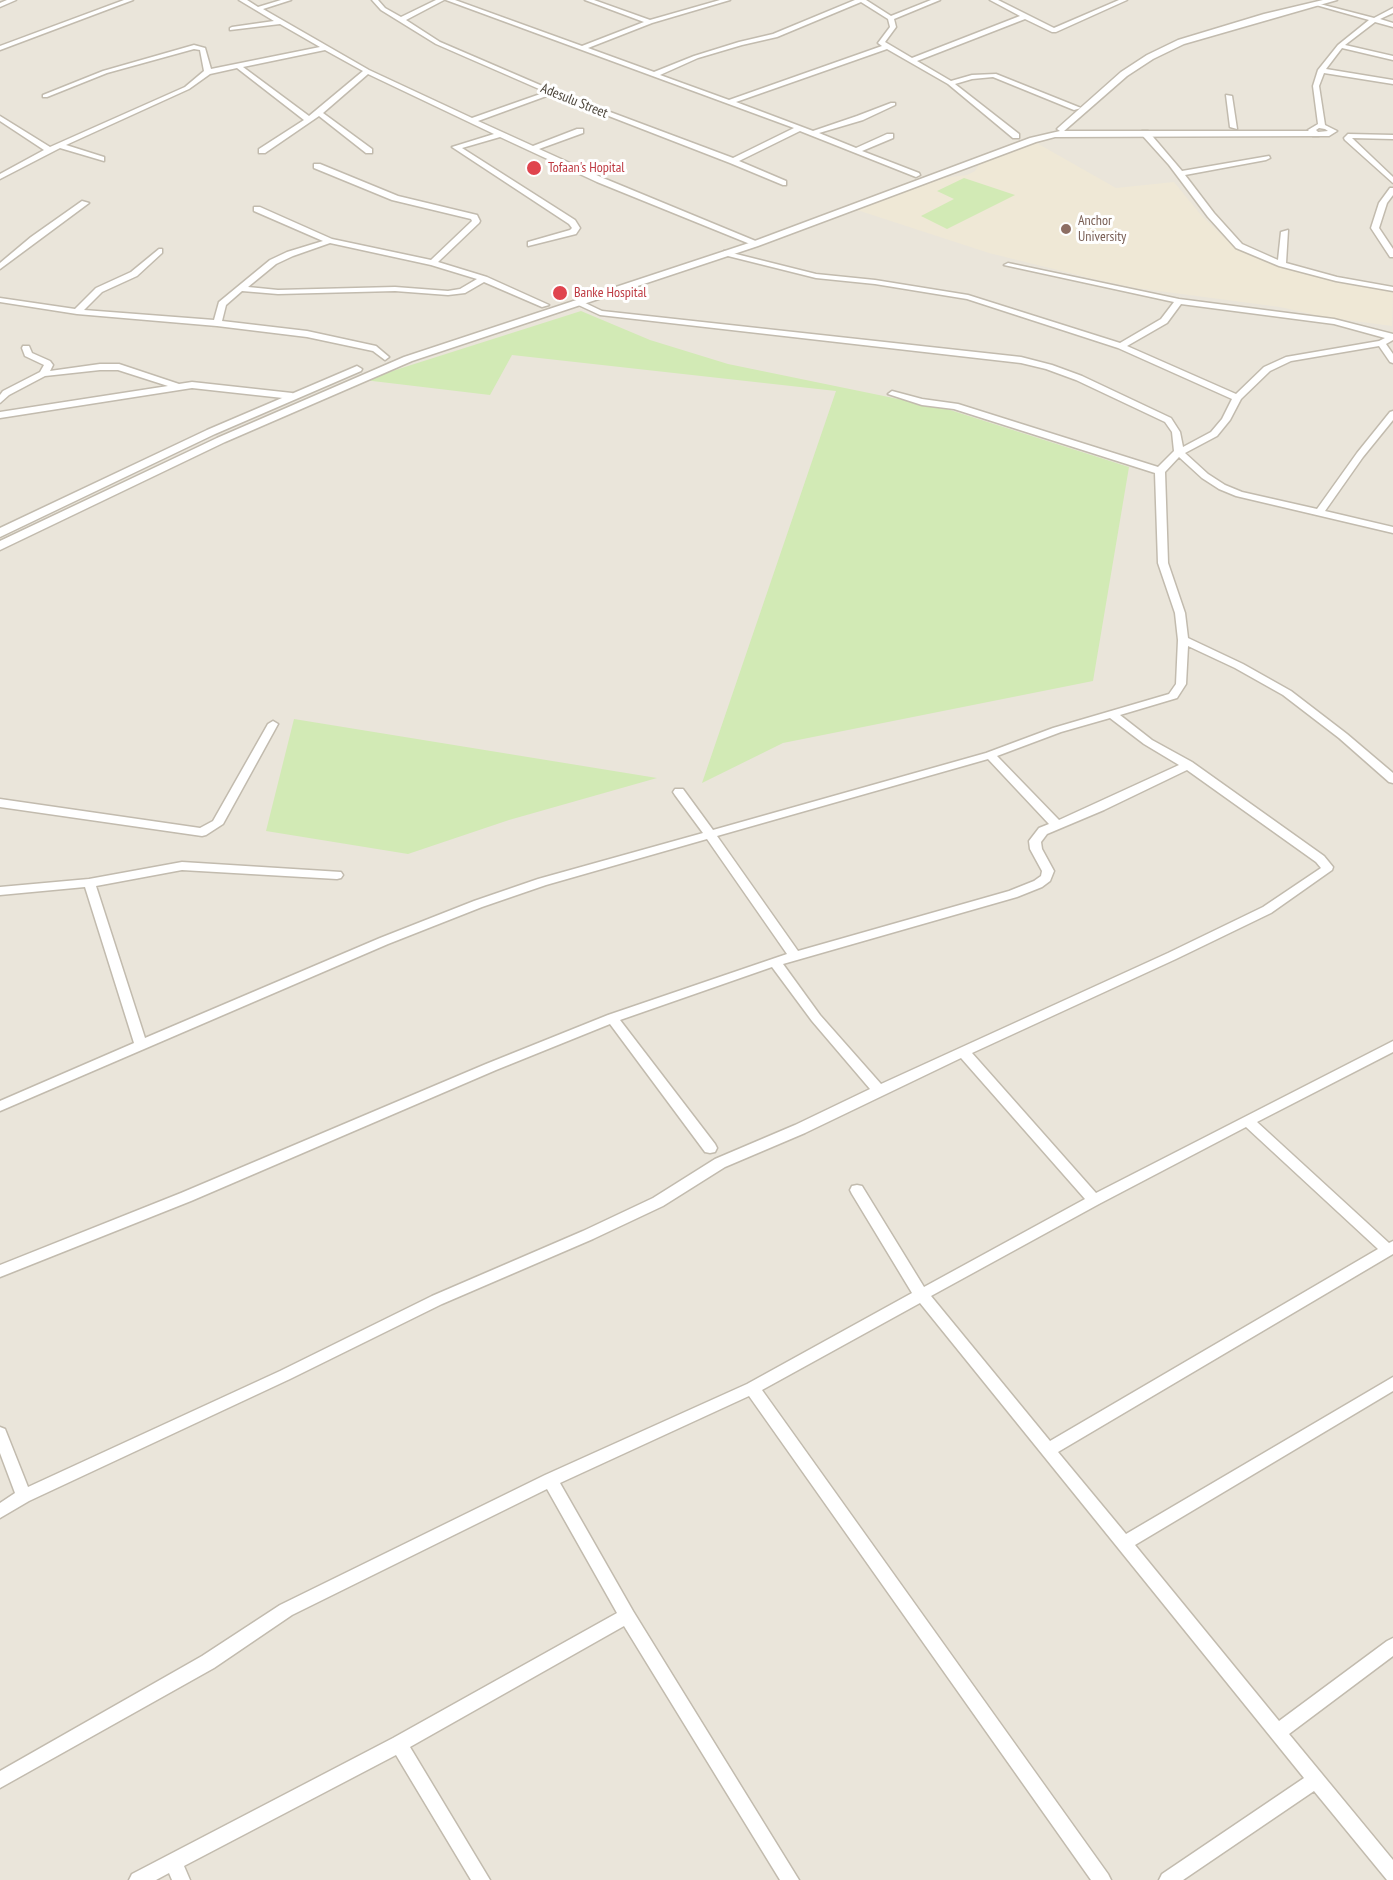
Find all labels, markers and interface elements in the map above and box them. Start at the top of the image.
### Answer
street label: Adesulu Street [538,80,610,122]
marker: Tofaan's Hopital [525,159,543,177]
place label: Tofaan's Hopital [548,160,625,176]
place label: Anchor University [1078,213,1126,246]
marker: Anchor University [1059,222,1073,236]
marker: Banke Hospital [551,284,569,302]
place label: Banke Hospital [574,285,647,301]

